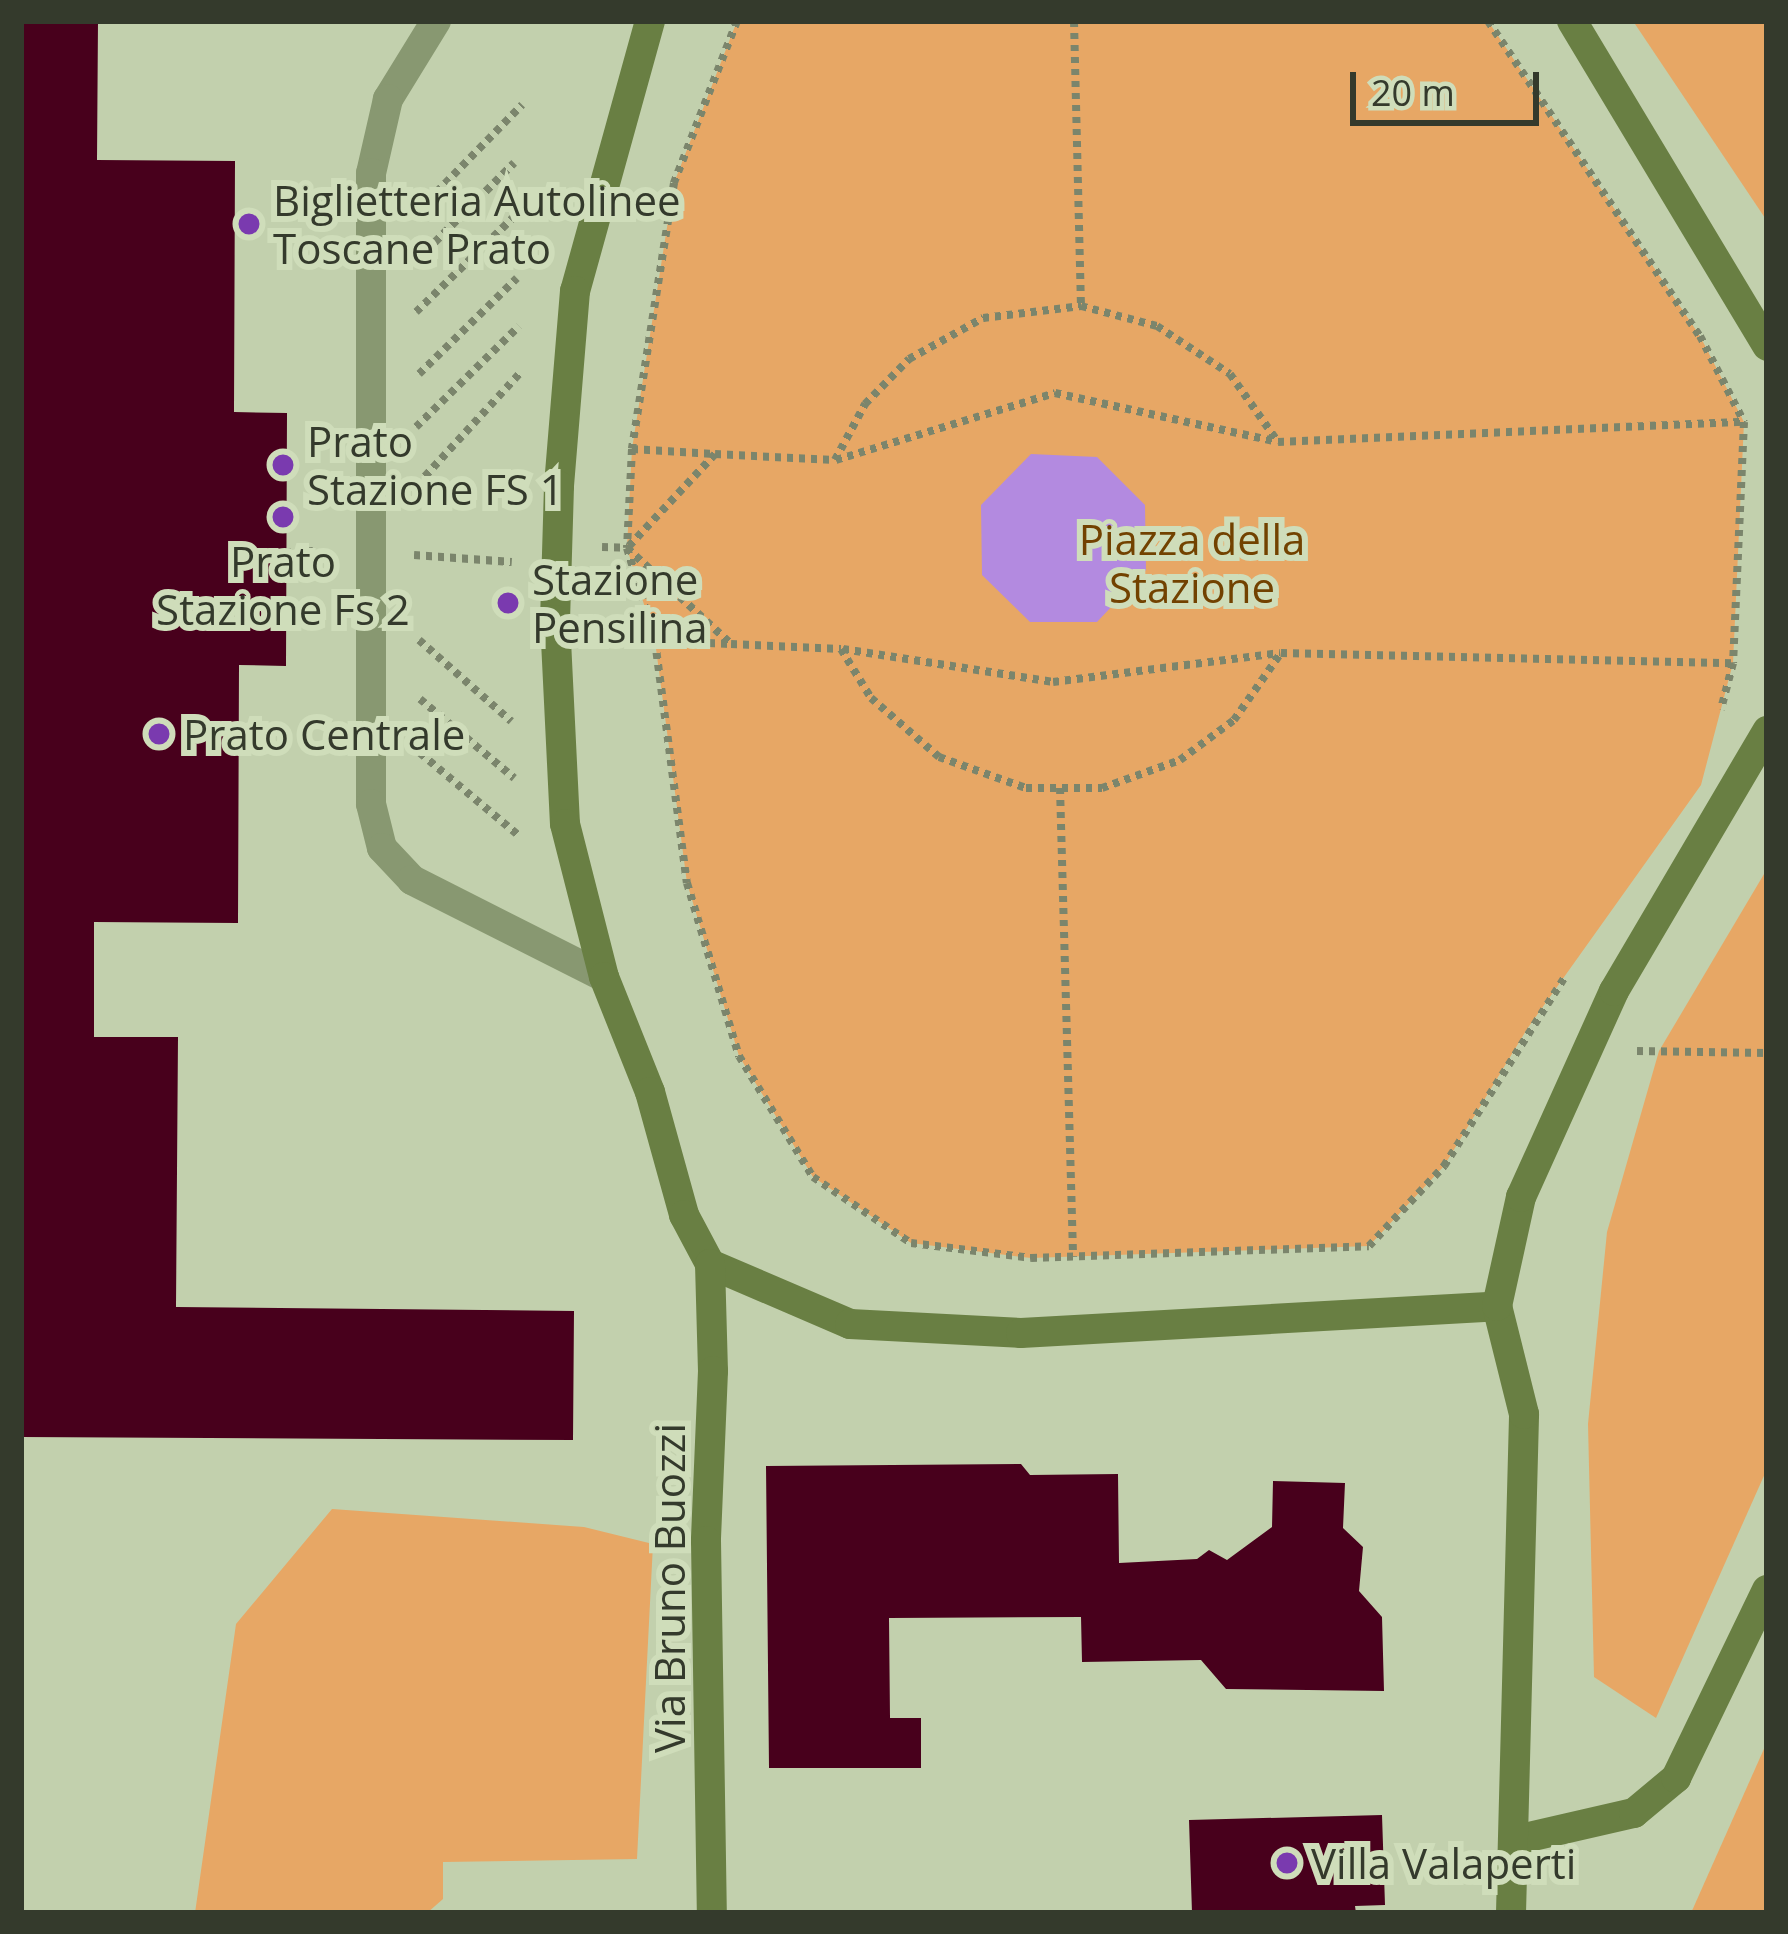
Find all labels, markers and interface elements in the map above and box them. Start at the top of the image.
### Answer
scale bar [1356,48,1545,122]
text: 20 m [1371,68,1455,117]
place label: Biglietteria Autolinee Toscane Prato [273,175,681,274]
marker: Biglietteria Autolinee Toscane Prato [236,211,262,237]
place label: Prato Stazione FS 1 [307,416,564,514]
marker: Prato Stazione FS 1 [270,452,296,478]
marker: Prato Stazione Fs 2 [270,504,296,530]
park label: Piazza della Stazione [1079,514,1305,612]
place label: Prato Stazione Fs 2 [156,536,410,634]
place label: Stazione Pensilina [532,554,708,652]
marker: Stazione Pensilina [495,590,521,616]
place label: Prato Centrale [183,709,465,759]
marker: Prato Centrale [146,721,172,747]
street label: Via Bruno Buozzi [644,1423,694,1753]
place label: Villa Valaperti [1311,1838,1576,1888]
marker: Villa Valaperti [1274,1850,1300,1876]

